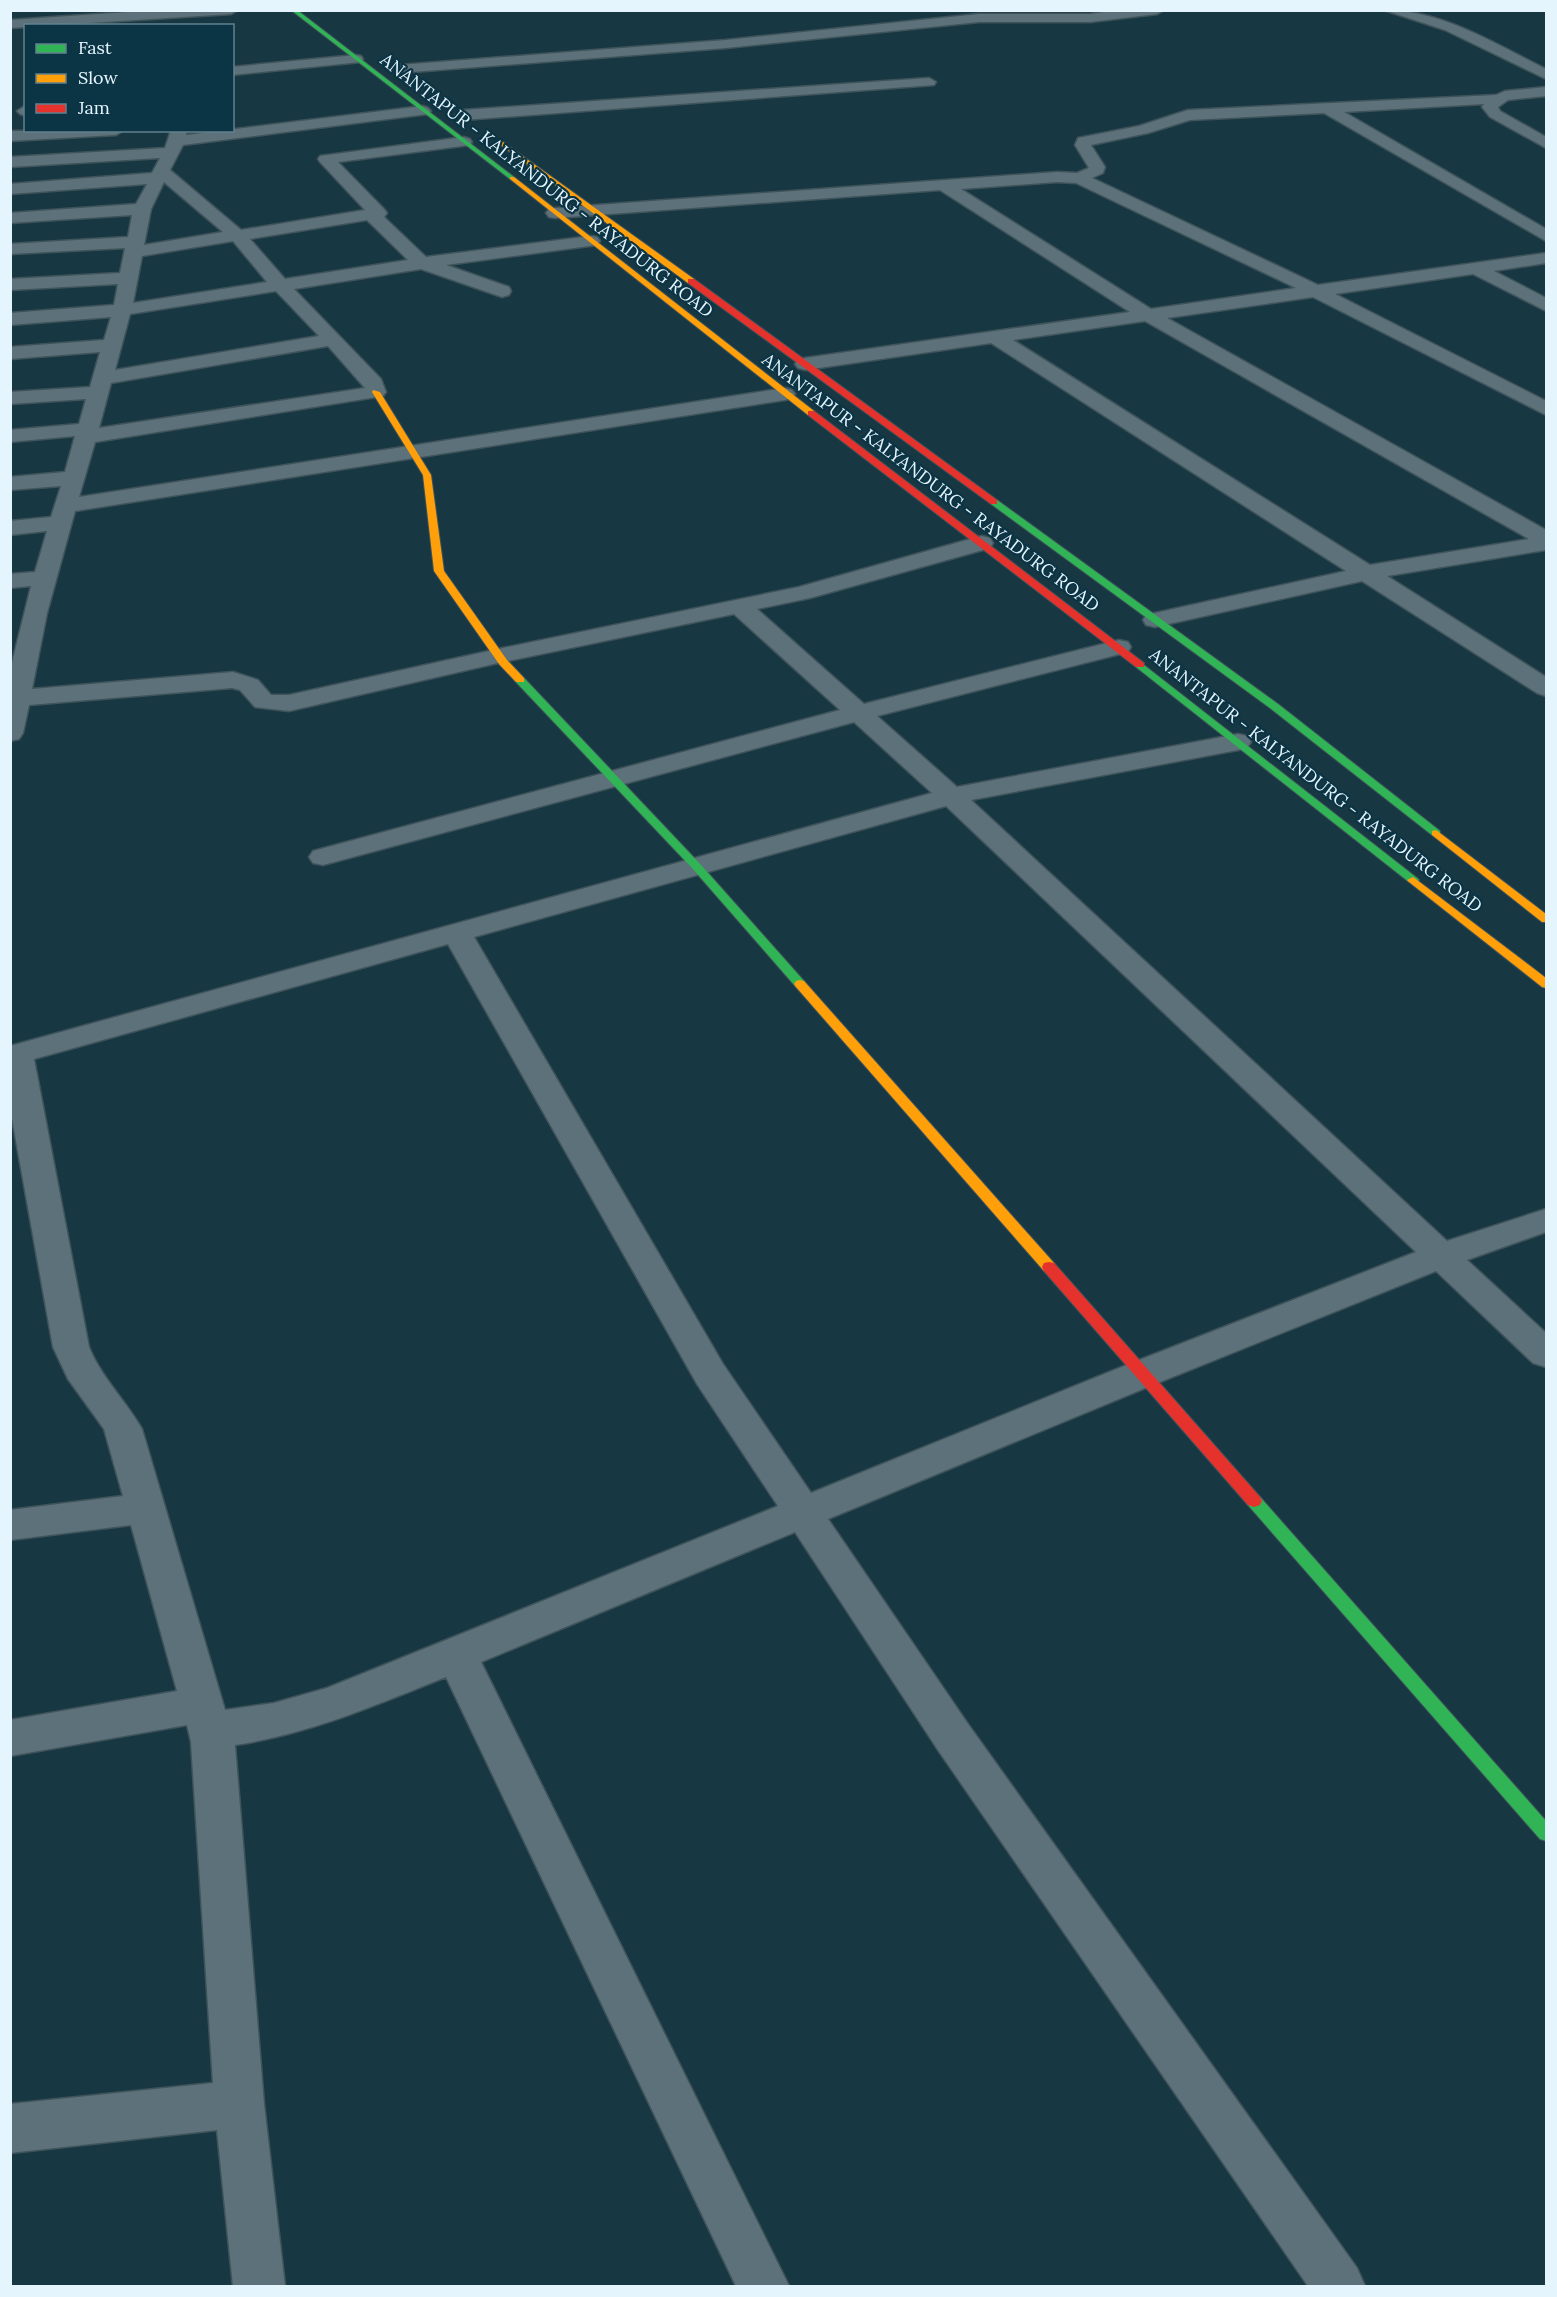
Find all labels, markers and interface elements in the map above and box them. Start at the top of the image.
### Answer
legend [24,24,234,132]
text: Fast [78,36,112,59]
street label: ANANTAPUR - KALYANDURG - RAYADURG ROAD [375,47,718,322]
text: Slow [78,66,118,89]
text: Jam [77,96,110,119]
street label: ANANTAPUR - KALYANDURG - RAYADURG ROAD [757,347,1104,616]
street label: ANANTAPUR - KALYANDURG - RAYADURG ROAD [1144,642,1487,917]

